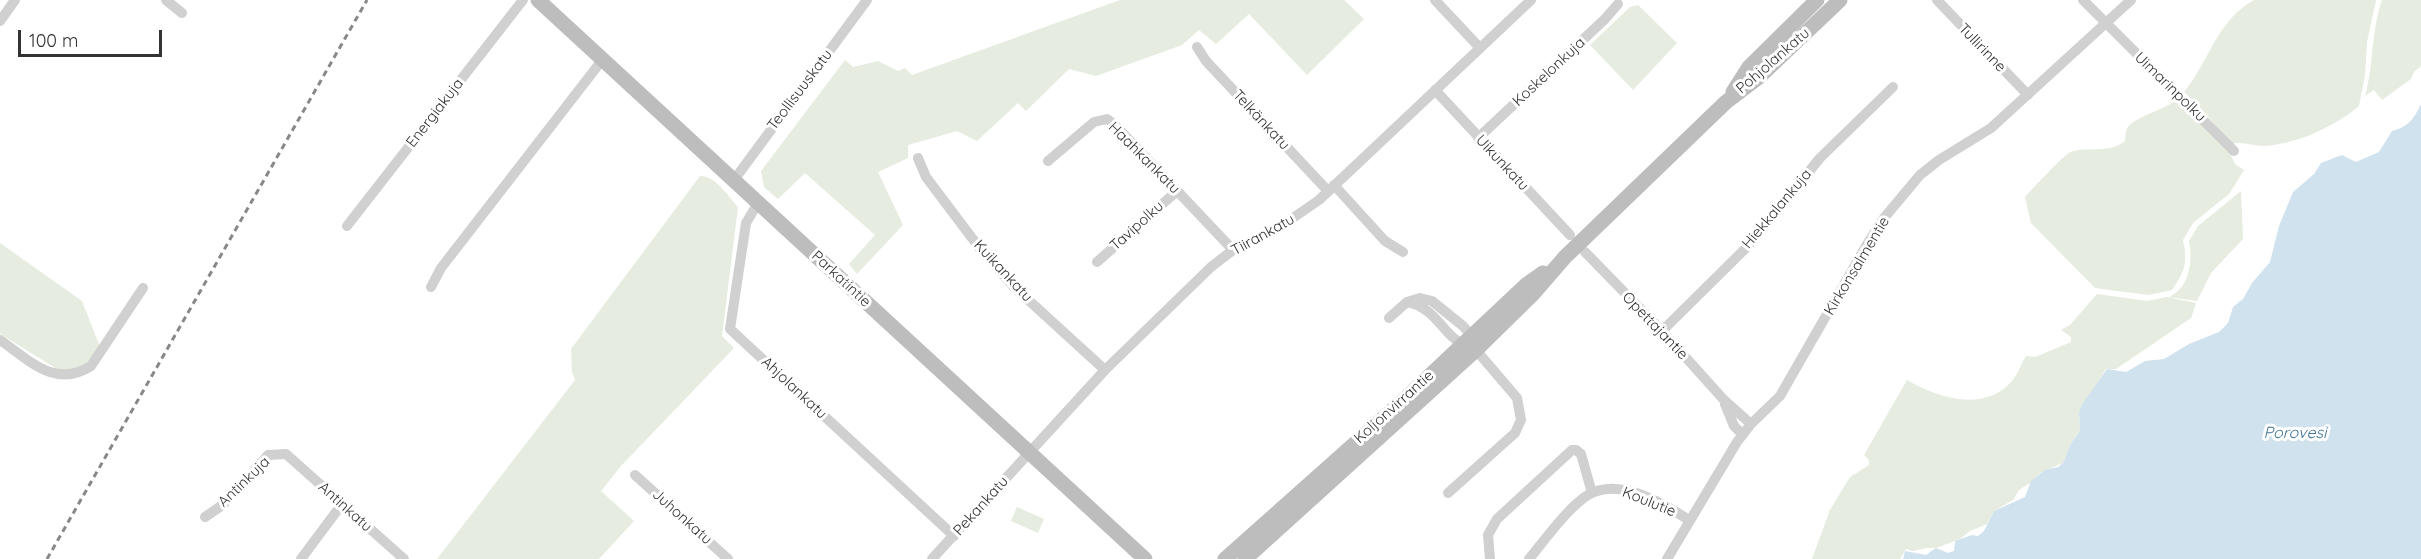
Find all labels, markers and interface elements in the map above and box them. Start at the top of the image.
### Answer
scale bar [21,18,165,56]
street label: Tullirinne [1954,20,2010,76]
street label: Pohjolankatu [1733,24,1813,98]
text: 100 m [29,29,78,52]
street label: Koskelonkuja [1509,34,1589,110]
street label: Teollisuuskatu [764,46,836,134]
street label: Uimarinpolku [2131,48,2209,126]
street label: Energiakuja [403,75,467,151]
street label: Telkänkatu [1229,86,1293,154]
street label: Haahkankatu [1104,118,1184,198]
street label: Uikunkatu [1472,131,1532,195]
street label: Hiekkalankuja [1739,166,1815,252]
street label: Tavipolku [1107,197,1167,255]
street label: Tiirankatu [1228,210,1298,260]
street label: Kirkonsalmentie [1820,213,1894,319]
street label: Kuikankatu [970,236,1036,306]
street label: Parkatintie [808,247,874,311]
street label: Opettajantie [1618,288,1692,364]
street label: Ahjolankatu [757,353,831,423]
street label: Koljonvirrantie [1351,367,1437,447]
water label: Porovesi [2264,423,2326,443]
street label: Antinkuja [214,453,274,511]
street label: Pekankatu [950,473,1012,539]
street label: Antinkatu [314,478,376,536]
street label: Koulutie [1620,483,1678,521]
street label: Juhonkatu [648,486,716,548]

